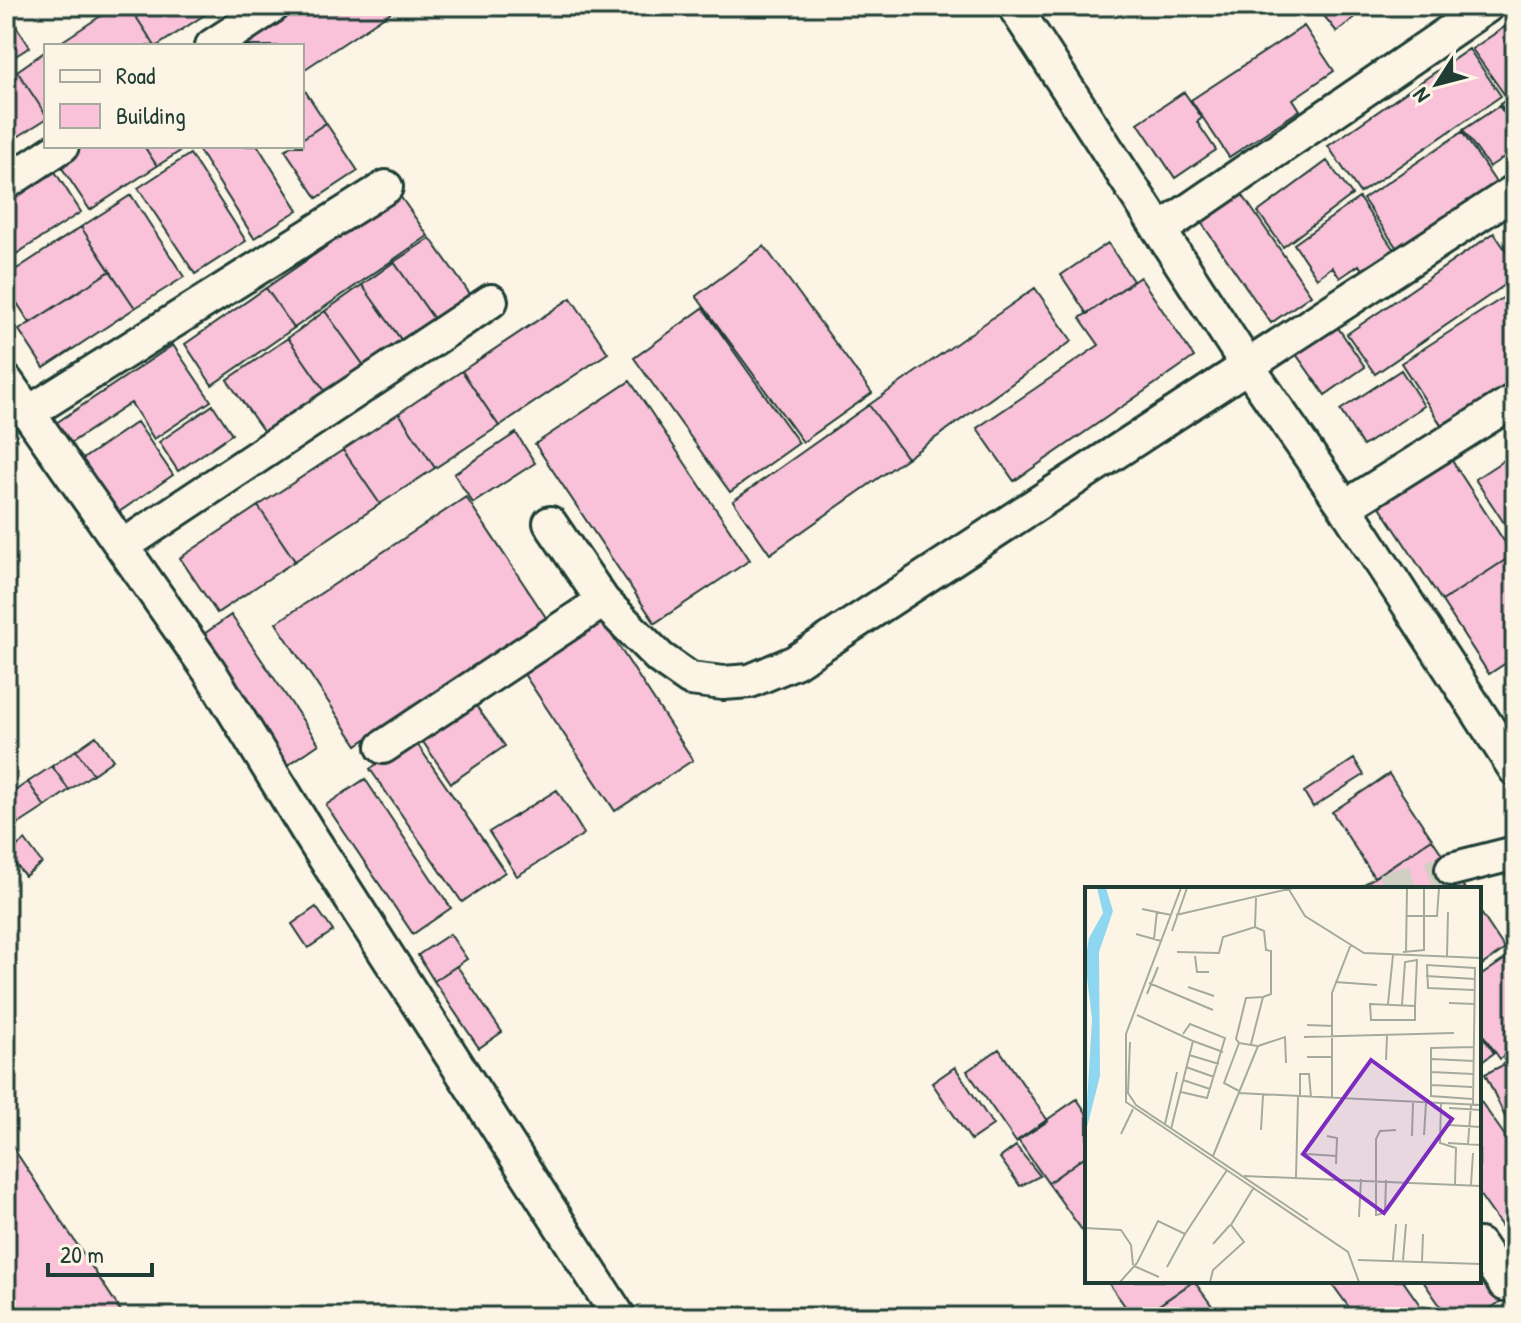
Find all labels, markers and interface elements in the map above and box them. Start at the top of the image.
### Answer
legend [44,44,304,148]
north arrow [1397,44,1477,124]
text: Road [116,59,155,91]
text: N [1405,82,1436,109]
text: Building [116,99,186,131]
inset map [1085,887,1481,1283]
scale bar [48,1227,152,1277]
text: 20 m [60,1238,104,1270]

